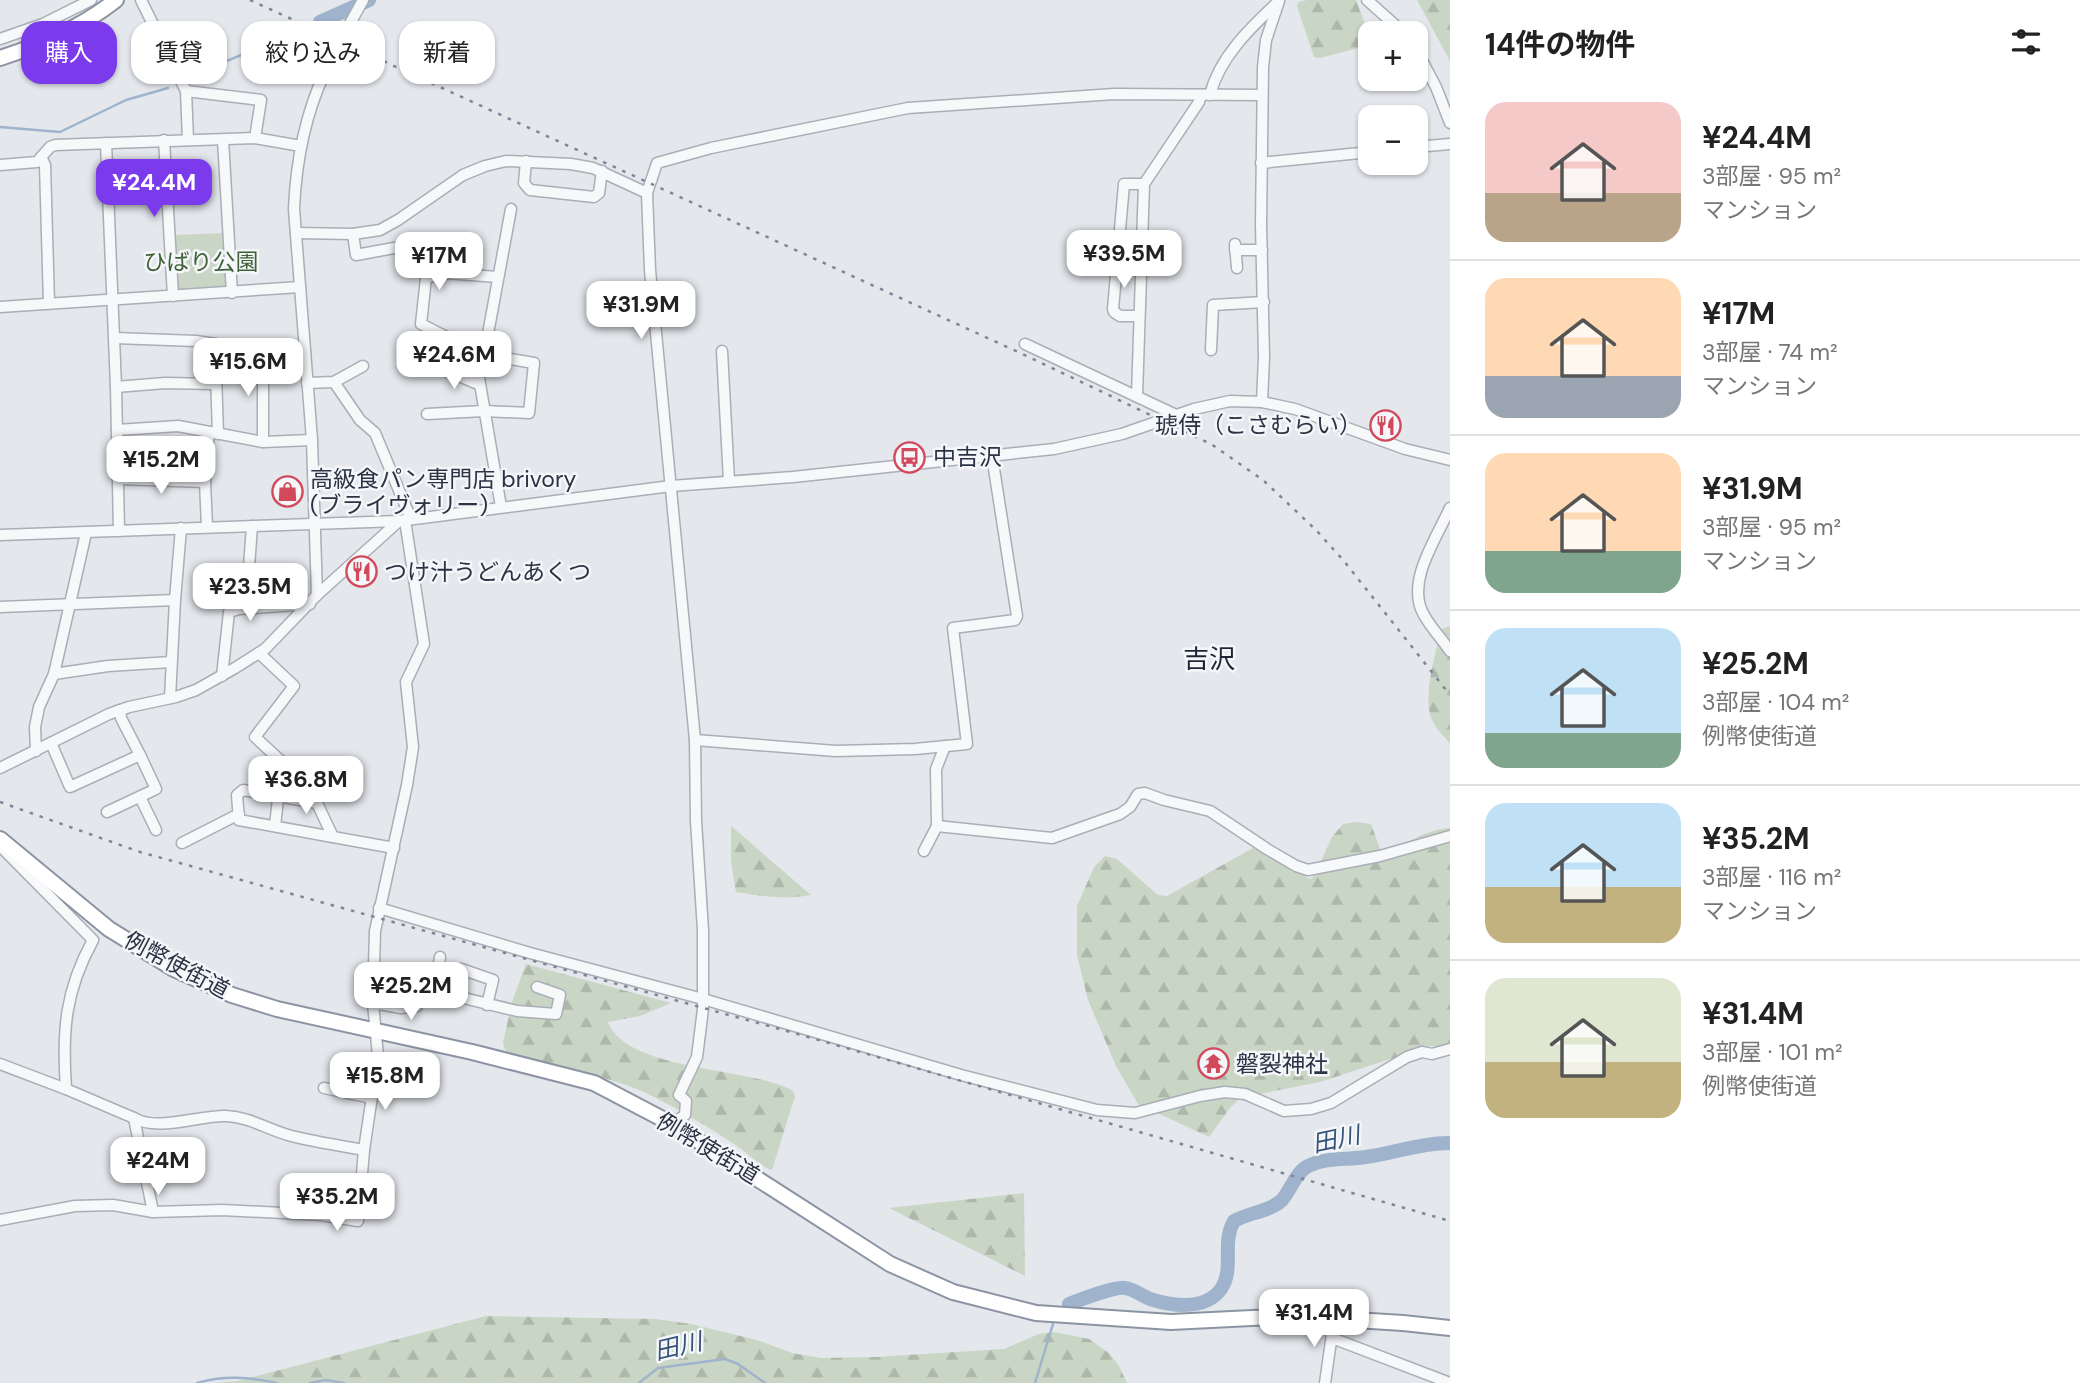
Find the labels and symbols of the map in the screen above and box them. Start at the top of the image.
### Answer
pin: ¥24.4M [97,160,211,219]
pin: ¥39.5M [1067,230,1181,290]
pin: ¥17M [398,232,480,292]
park label: ひばり公園 [144,247,259,277]
pin: ¥31.9M [584,282,698,341]
pin: ¥24.6M [397,332,511,391]
pin: ¥15.6M [191,338,305,398]
restaurant icon: 琥侍（こさむらい） [1368,408,1402,442]
place label: 琥侍（こさむらい） [1155,410,1362,440]
pin: ¥15.2M [104,436,218,496]
bus stop icon: 中吉沢 [893,440,927,474]
place label: 中吉沢 [933,442,1002,472]
place label: 高級食パン専門店 brivory (ブライヴォリー) [310,464,576,520]
shop icon: 高級食パン専門店 brivory (ブライヴォリー) [270,475,304,509]
restaurant icon: つけ汁うどんあくつ [344,555,378,589]
place label: つけ汁うどんあくつ [384,557,591,587]
pin: ¥23.5M [193,564,307,623]
district label: 吉沢 [1183,642,1235,676]
pin: ¥36.8M [249,756,363,816]
street label: 例幣使街道 [119,925,235,1005]
pin: ¥25.2M [354,962,468,1022]
temple icon: 磐裂神社 [1196,1047,1230,1081]
place label: 磐裂神社 [1236,1049,1328,1079]
pin: ¥15.8M [328,1052,442,1112]
street label: 例幣使街道 [651,1106,765,1190]
water label: 田川 [1309,1118,1366,1159]
pin: ¥24M [117,1138,199,1197]
pin: ¥35.2M [280,1174,394,1233]
pin: ¥31.4M [1257,1290,1371,1349]
water label: 田川 [651,1325,708,1367]

